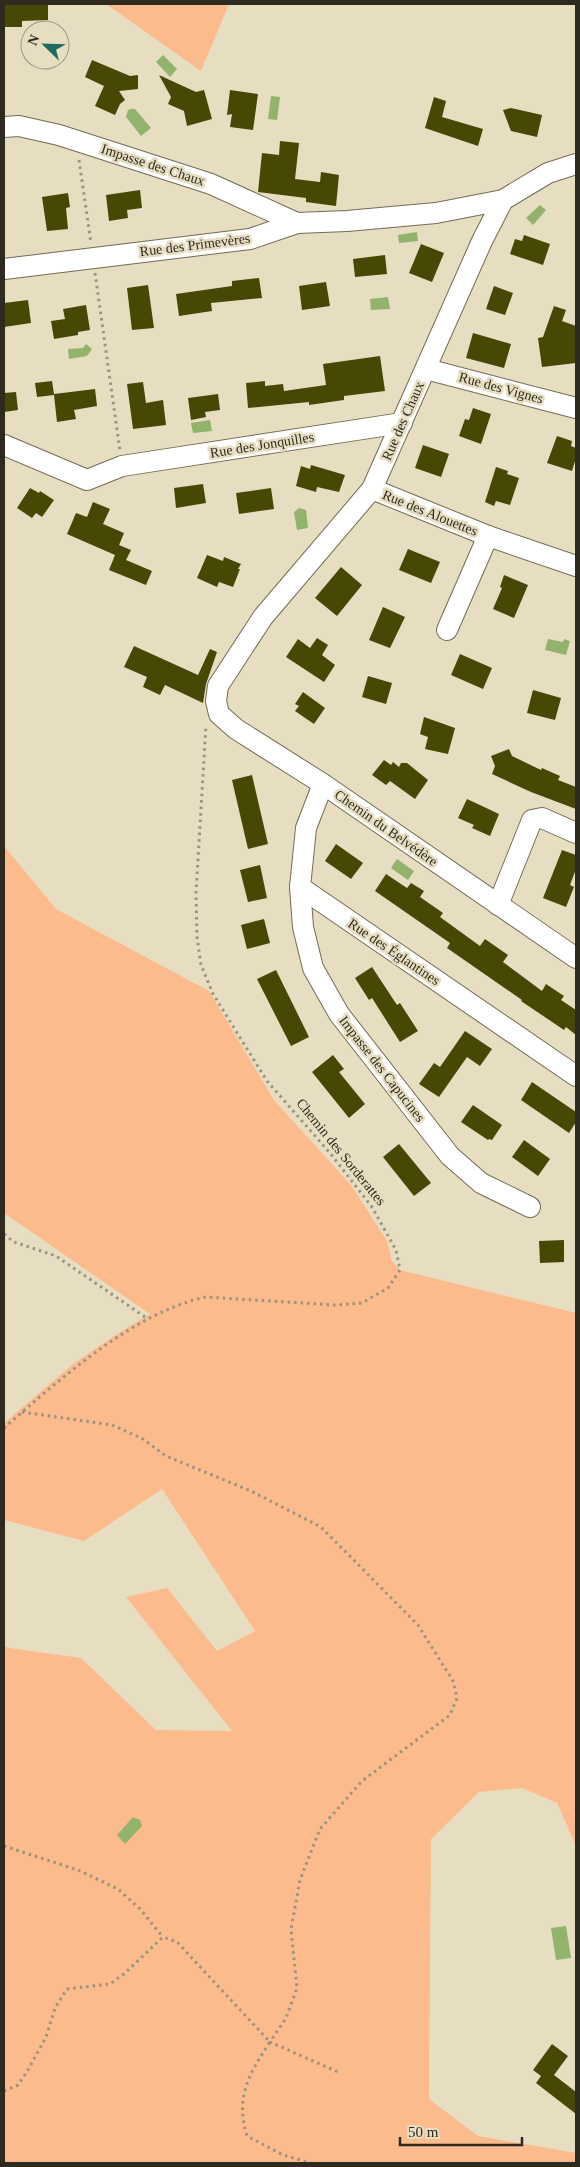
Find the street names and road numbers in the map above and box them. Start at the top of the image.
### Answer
street label: Impasse des Chaux [99,141,207,189]
street label: Rue des Primevères [139,231,251,259]
street label: Rue des Vignes [457,370,545,406]
street label: Rue des Chaux [379,379,427,463]
street label: Rue des Jonquilles [209,429,315,461]
street label: Rue des Alouettes [380,487,480,539]
street label: Chemin du Belvédère [332,787,440,869]
street label: Rue des Églantines [345,915,443,988]
street label: Impasse des Capucines [336,1013,428,1125]
street label: Chemin des Sorderattes [293,1096,389,1208]

